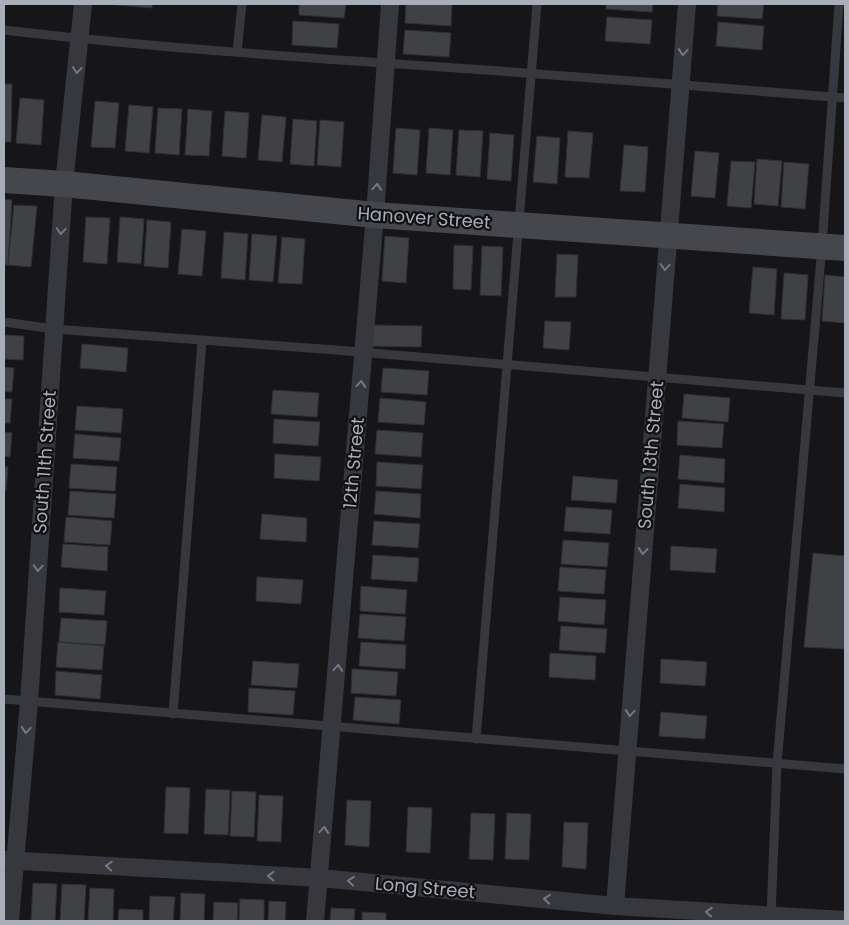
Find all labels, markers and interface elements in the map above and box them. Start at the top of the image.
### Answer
one-way arrow [678,49,689,57]
one-way arrow [72,66,83,74]
one-way arrow [371,183,382,191]
street label: Hanover Street [357,200,491,235]
one-way arrow [55,228,66,236]
one-way arrow [660,263,671,271]
one-way arrow [355,380,366,388]
street label: South 13th Street [632,380,669,530]
street label: South 11th Street [27,389,62,534]
street label: 12th Street [337,416,370,510]
one-way arrow [638,547,649,555]
one-way arrow [33,564,44,572]
one-way arrow [332,664,343,672]
one-way arrow [625,709,636,717]
one-way arrow [21,726,32,734]
one-way arrow [318,826,329,834]
one-way arrow [105,861,113,872]
one-way arrow [267,870,275,881]
street label: Long Street [374,871,476,904]
one-way arrow [346,876,354,887]
one-way arrow [543,894,551,905]
one-way arrow [705,906,713,917]

